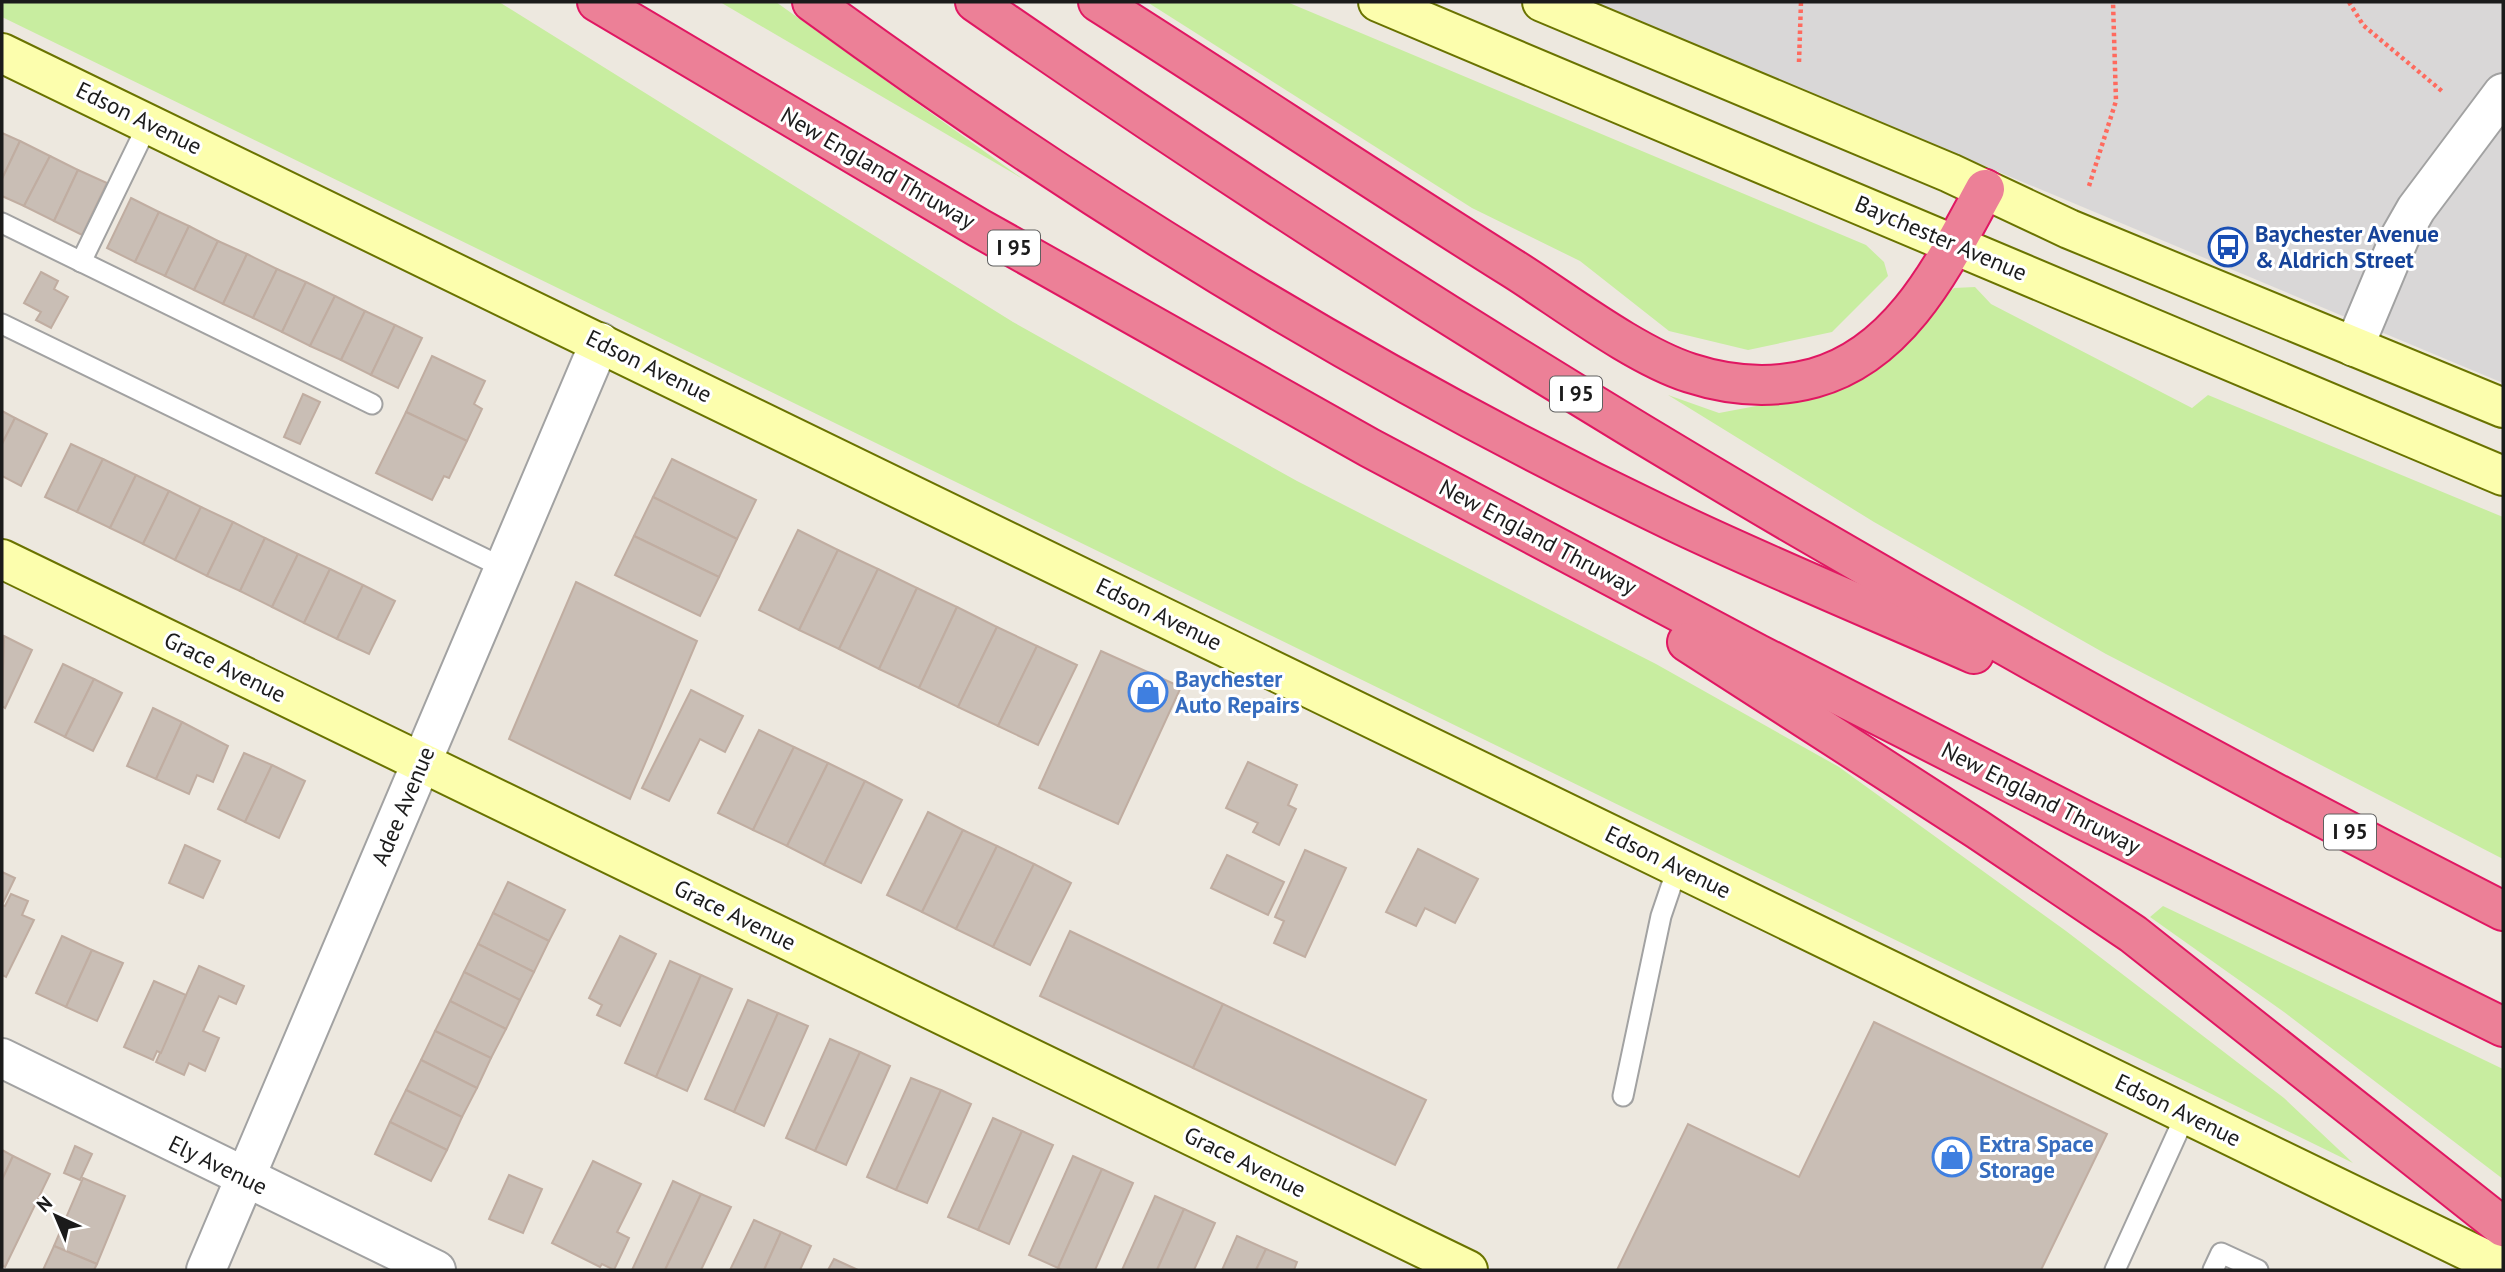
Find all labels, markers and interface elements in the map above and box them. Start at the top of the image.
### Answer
street label: Edson Avenue [72,75,207,161]
street label: New England Thruway [776,100,981,235]
street label: Baychester Avenue [1851,188,2032,287]
place label: Baychester Avenue & Aldrich Street [2255,219,2439,274]
bus stop icon: Baychester Avenue & Aldrich Street [2207,226,2249,268]
road number: I 95 [988,230,1040,266]
street label: Edson Avenue [582,323,717,409]
road number: I 95 [1550,376,1602,412]
street label: New England Thruway [1434,472,1642,601]
street label: Edson Avenue [1092,571,1227,657]
street label: Grace Avenue [160,625,291,709]
place label: Baychester Auto Repairs [1175,664,1300,719]
shop icon: Baychester Auto Repairs [1127,671,1169,713]
street label: New England Thruway [1937,735,2146,860]
street label: Adee Avenue [365,742,441,870]
road number: I 95 [2324,814,2376,850]
street label: Edson Avenue [1601,819,1736,905]
street label: Grace Avenue [670,873,801,957]
street label: Edson Avenue [2111,1067,2246,1153]
street label: Grace Avenue [1180,1120,1311,1204]
street label: Ely Avenue [164,1128,272,1201]
place label: Extra Space Storage [1979,1129,2094,1184]
shop icon: Extra Space Storage [1931,1136,1973,1178]
north arrow [21,1181,91,1251]
text: N [31,1191,57,1217]

